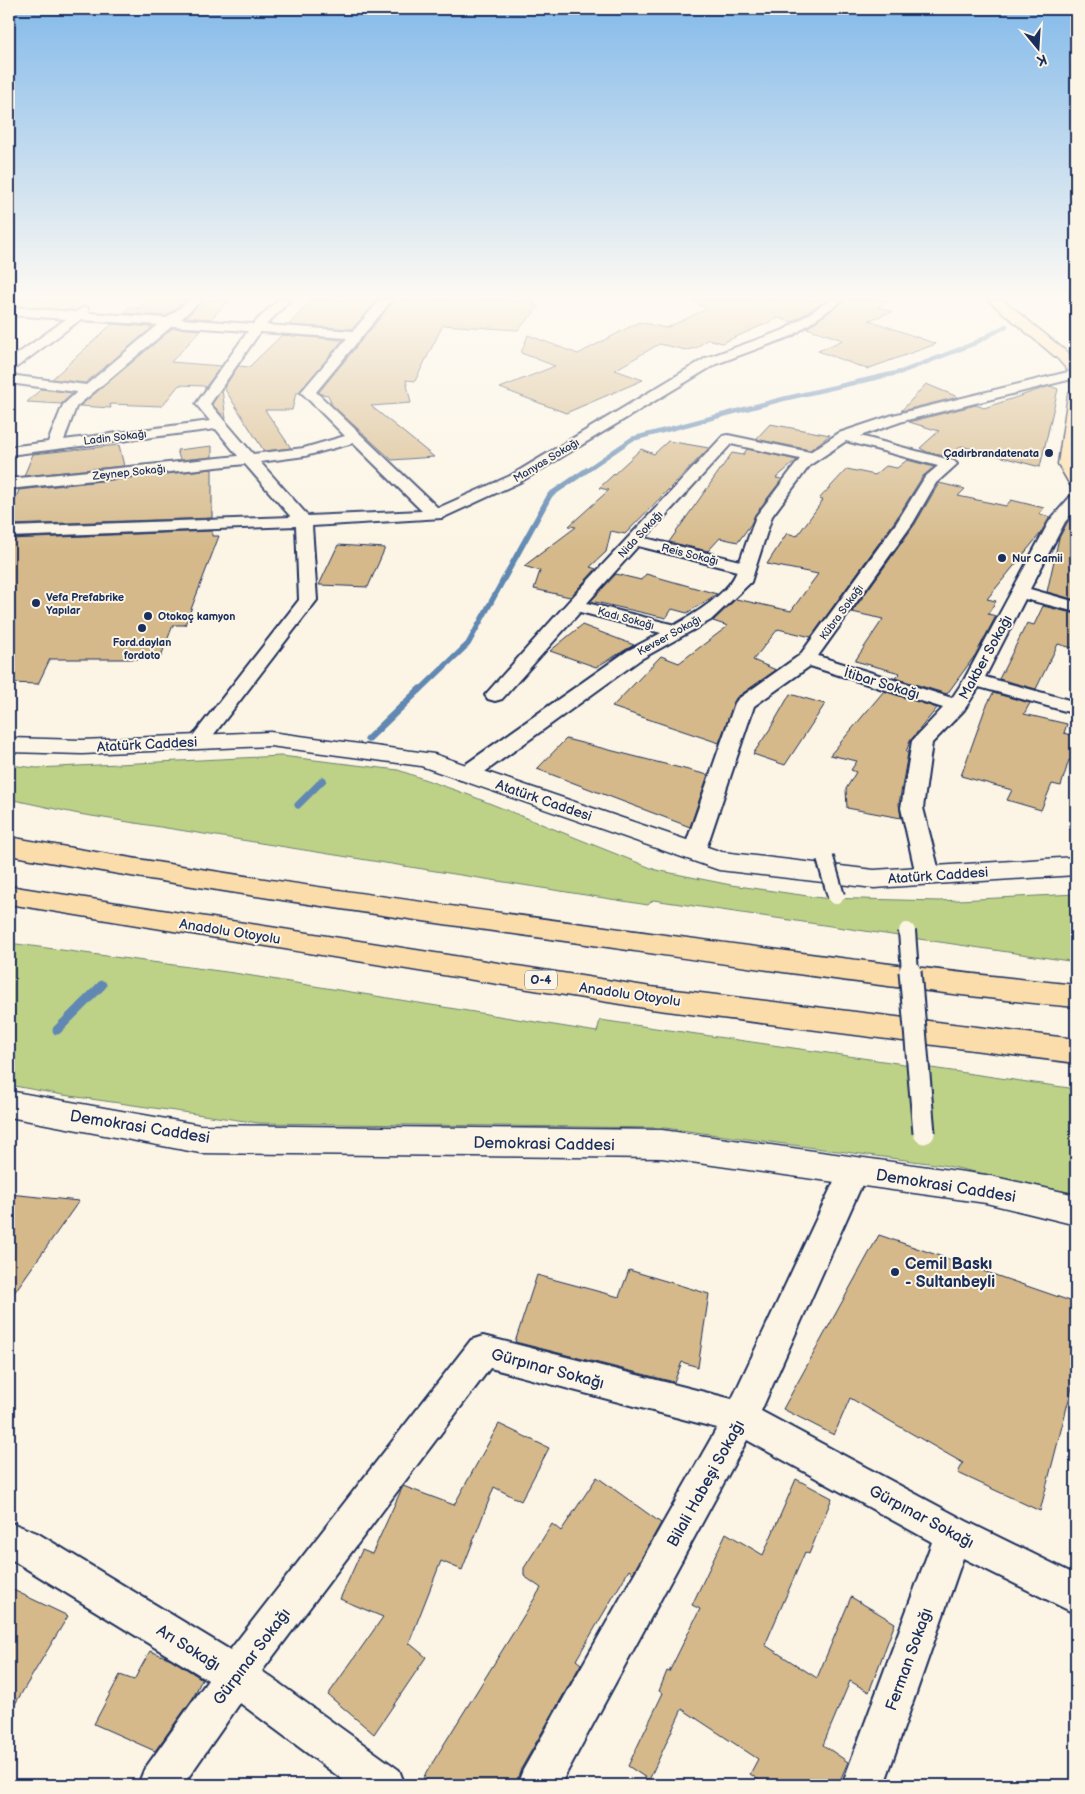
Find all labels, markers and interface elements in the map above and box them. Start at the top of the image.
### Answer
north arrow [1012,22,1062,72]
text: K [1034,50,1049,70]
street label: Ladin Sokağı [83,427,147,448]
street label: Manyas Sokağı [511,436,581,485]
place label: Çadırbrandatenata [943,447,1039,460]
marker: Çadırbrandatenata [1043,447,1055,459]
street label: Zeynep Sokağı [91,462,166,483]
street label: Nida Sokağı [615,508,665,561]
street label: Reis Sokağı [660,541,720,568]
marker: Nur Camii [996,552,1008,564]
place label: Nur Camii [1012,552,1063,565]
street label: Kübra Sokağı [817,582,866,643]
place label: Vefa Prefabrike Yapılar [46,591,124,617]
marker: Vefa Prefabrike Yapılar [30,597,42,609]
street label: Kadı Sokağı [596,605,656,632]
marker: Otokoç kamyon [142,610,154,622]
place label: Otokoç kamyon [158,610,235,623]
street label: Makber Sokağı [955,612,1016,702]
street label: Kevser Sokağı [635,613,703,658]
marker: Ford.daylan fordoto [136,622,148,634]
place label: Ford.daylan fordoto [113,636,171,662]
street label: İtibar Sokağı [842,663,922,703]
street label: Atatürk Caddesi [96,733,198,756]
street label: Atatürk Caddesi [494,776,594,825]
street label: Atatürk Caddesi [887,864,989,887]
street label: Anadolu Otoyolu [178,915,282,948]
road number: O-4 [525,970,557,990]
street label: Anadolu Otoyolu [578,979,682,1010]
street label: Demokrasi Caddesi [68,1107,211,1148]
street label: Demokrasi Caddesi [473,1134,615,1155]
street label: Demokrasi Caddesi [874,1166,1017,1207]
place label: Cemil Baskı - Sultanbeyli [905,1255,995,1292]
marker: Cemil Baskı - Sultanbeyli [889,1266,901,1278]
street label: Gürpınar Sokağı [489,1345,606,1394]
street label: Bilali Habeşi Sokağı [664,1417,749,1551]
street label: Gürpınar Sokağı [866,1482,977,1553]
street label: Gürpınar Sokağı [210,1605,295,1709]
street label: Ferman Sokağı [882,1605,937,1714]
street label: Arı Sokağı [153,1621,224,1675]

